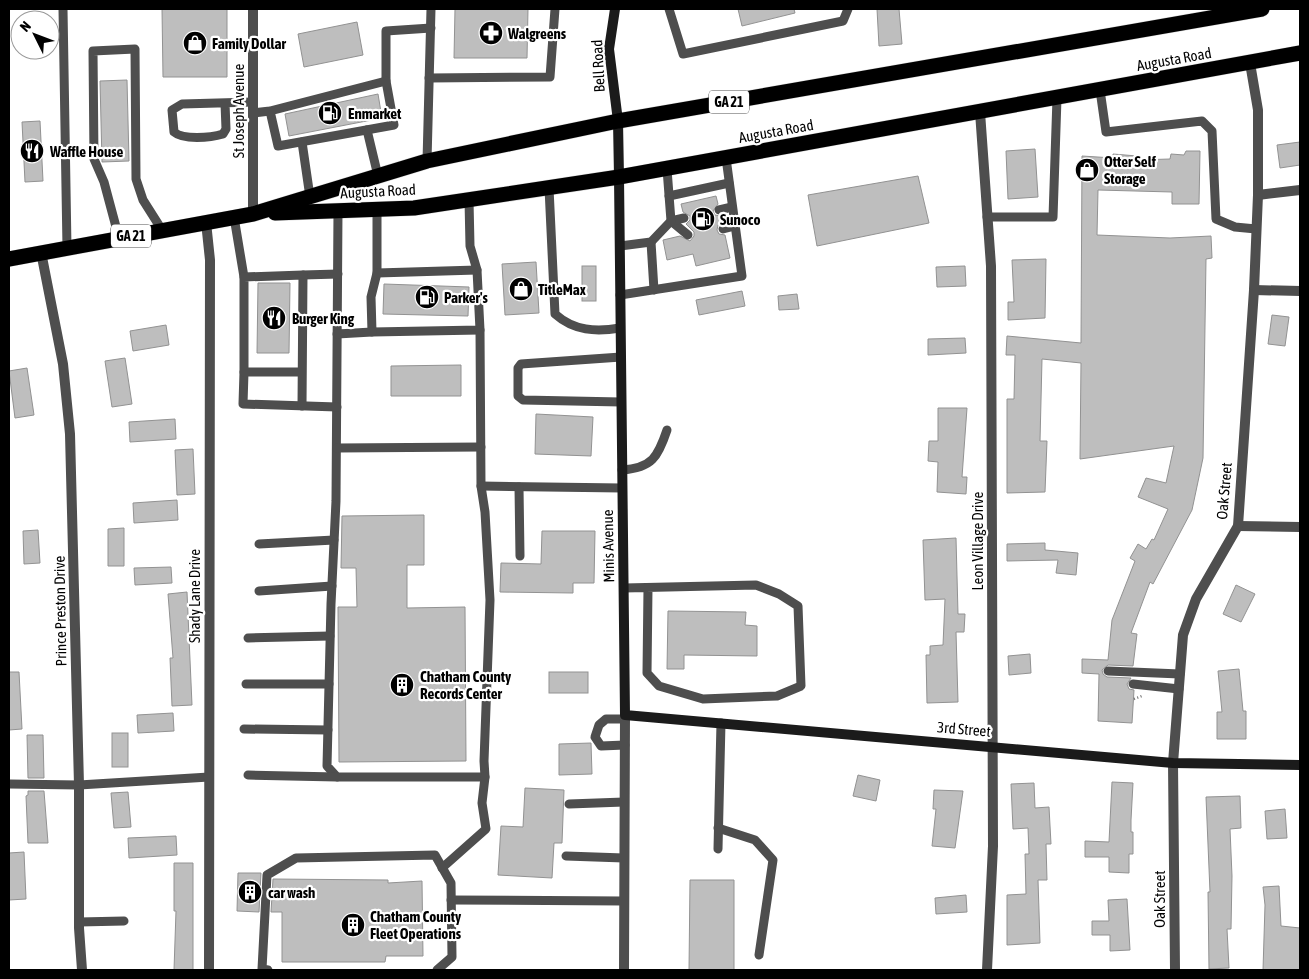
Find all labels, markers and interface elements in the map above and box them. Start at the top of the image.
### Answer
north arrow [10,10,60,60]
text: N [17,18,34,35]
pharmacy icon: Walgreens [478,20,504,46]
place label: Walgreens [507,25,567,42]
shop icon: Family Dollar [182,30,208,56]
place label: Family Dollar [212,35,286,52]
street label: Bell Road [588,39,608,93]
street label: Augusta Road [1135,44,1213,74]
street label: St Joseph Avenue [230,64,247,158]
road number: GA 21 [709,90,749,114]
fuel station icon: Enmarket [317,100,343,126]
place label: Enmarket [348,105,402,122]
street label: Augusta Road [737,116,815,146]
restaurant icon: Waffle House [19,138,45,164]
place label: Waffle House [49,143,124,160]
place label: Otter Self Storage [1104,153,1157,187]
shop icon: Otter Self Storage [1074,157,1100,183]
street label: Augusta Road [340,181,416,201]
fuel station icon: Sunoco [690,206,716,232]
place label: Sunoco [720,211,760,228]
road number: GA 21 [111,225,151,248]
shop icon: TitleMax [508,276,534,302]
place label: TitleMax [538,281,586,298]
fuel station icon: Parker's [414,284,440,310]
place label: Parker's [444,289,488,306]
restaurant icon: Burger King [261,305,287,331]
place label: Burger King [292,310,355,327]
street label: Oak Street [1213,462,1235,520]
street label: Leon Village Drive [969,491,986,590]
street label: Minis Avenue [599,509,617,583]
street label: Shady Lane Drive [186,549,203,643]
street label: Prince Preston Drive [51,555,69,666]
place label: Chatham County Records Center [420,668,512,702]
building icon: Chatham County Records Center [389,672,415,698]
street label: 3rd Street [937,718,991,740]
street label: Oak Street [1151,870,1168,928]
building icon: car wash [237,879,263,905]
place label: car wash [268,884,315,901]
place label: Chatham County Fleet Operations [370,908,462,942]
building icon: Chatham County Fleet Operations [340,912,366,938]

